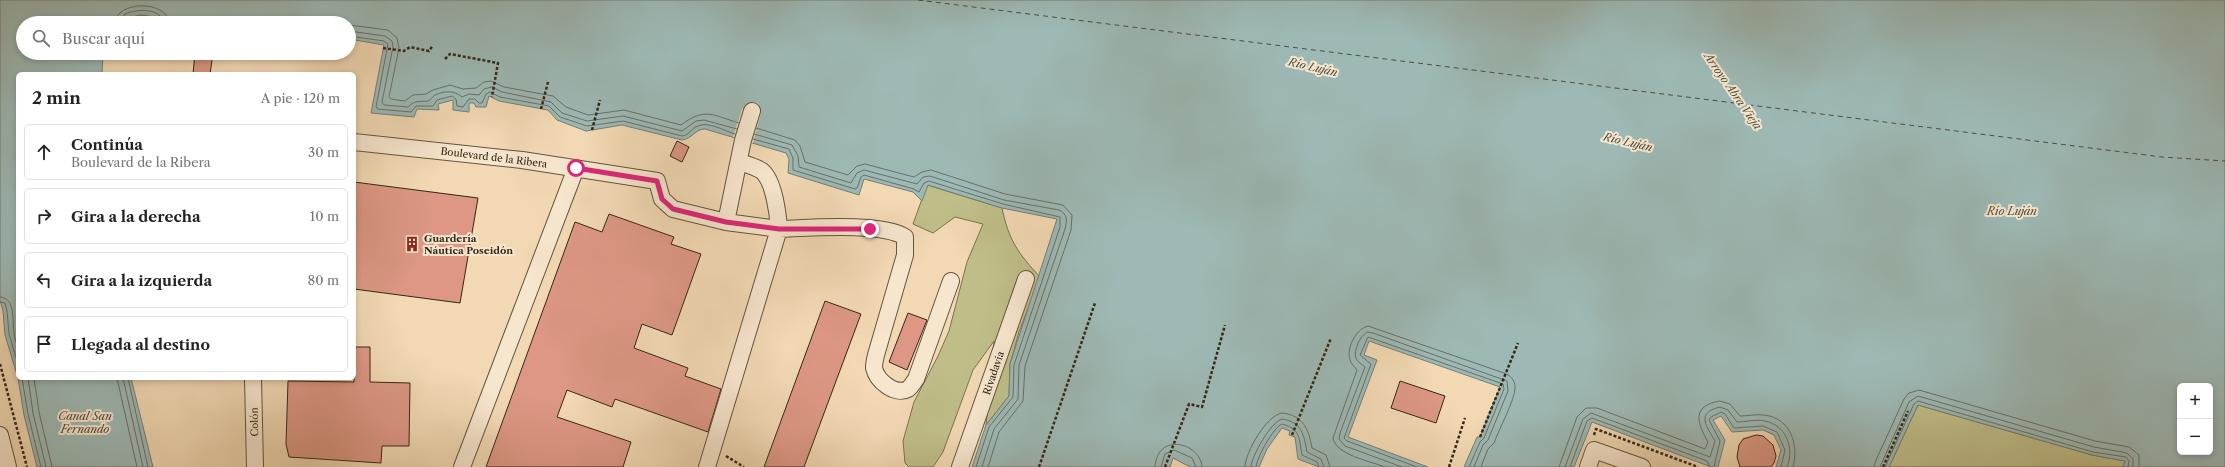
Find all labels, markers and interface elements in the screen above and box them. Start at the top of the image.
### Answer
search box [16,16,356,60]
icon: search [30,27,52,49]
text: Buscar aquí [62,29,145,48]
water label: Arroyo Abra Vieja [1700,48,1765,133]
water label: Río Luján [1286,54,1339,80]
text: 2 min [32,88,81,108]
text: A pie · 120 m [261,90,340,106]
water label: Río Luján [1601,129,1654,155]
text: Continúa [71,135,143,154]
icon: ahead [33,141,55,163]
text: 30 m [308,144,339,160]
street label: Boulevard de la Ribera [440,144,549,171]
text: Boulevard de la Ribera [71,154,211,170]
route start [567,159,585,177]
water label: Río Luján [1986,204,2037,218]
icon: right [33,205,55,227]
text: Gira a la derecha [71,207,201,226]
text: 10 m [310,208,339,224]
route end [861,220,879,238]
place label: Guardería Náutica Poseidón [424,232,513,257]
building icon: Guardería Náutica Poseidón [403,235,421,253]
icon: left [33,269,55,291]
text: Gira a la izquierda [71,271,212,290]
text: 80 m [307,272,339,288]
icon: arrive [33,333,55,355]
text: Llegada al destino [71,335,210,354]
street label: Rivadavia [980,349,1007,397]
map controls [2177,383,2213,455]
button: + [2177,383,2213,419]
street label: Colón [248,407,261,437]
water label: Canal San Fernando [58,409,112,436]
button: − [2177,419,2213,455]

